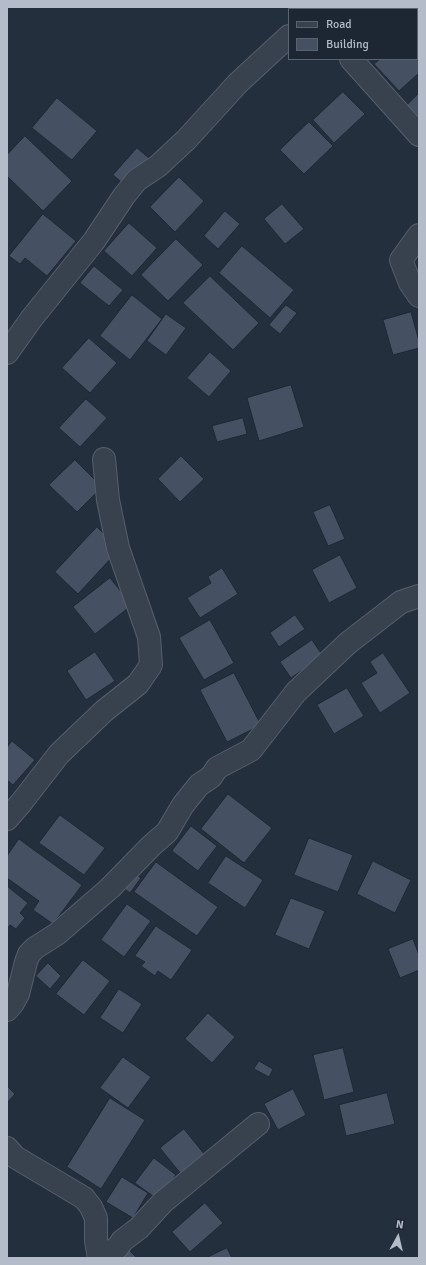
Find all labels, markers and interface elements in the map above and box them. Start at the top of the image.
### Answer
legend [288,8,418,60]
text: Road [326,17,352,32]
text: Building [326,37,369,52]
north arrow [378,1217,418,1257]
text: N [395,1218,404,1232]

